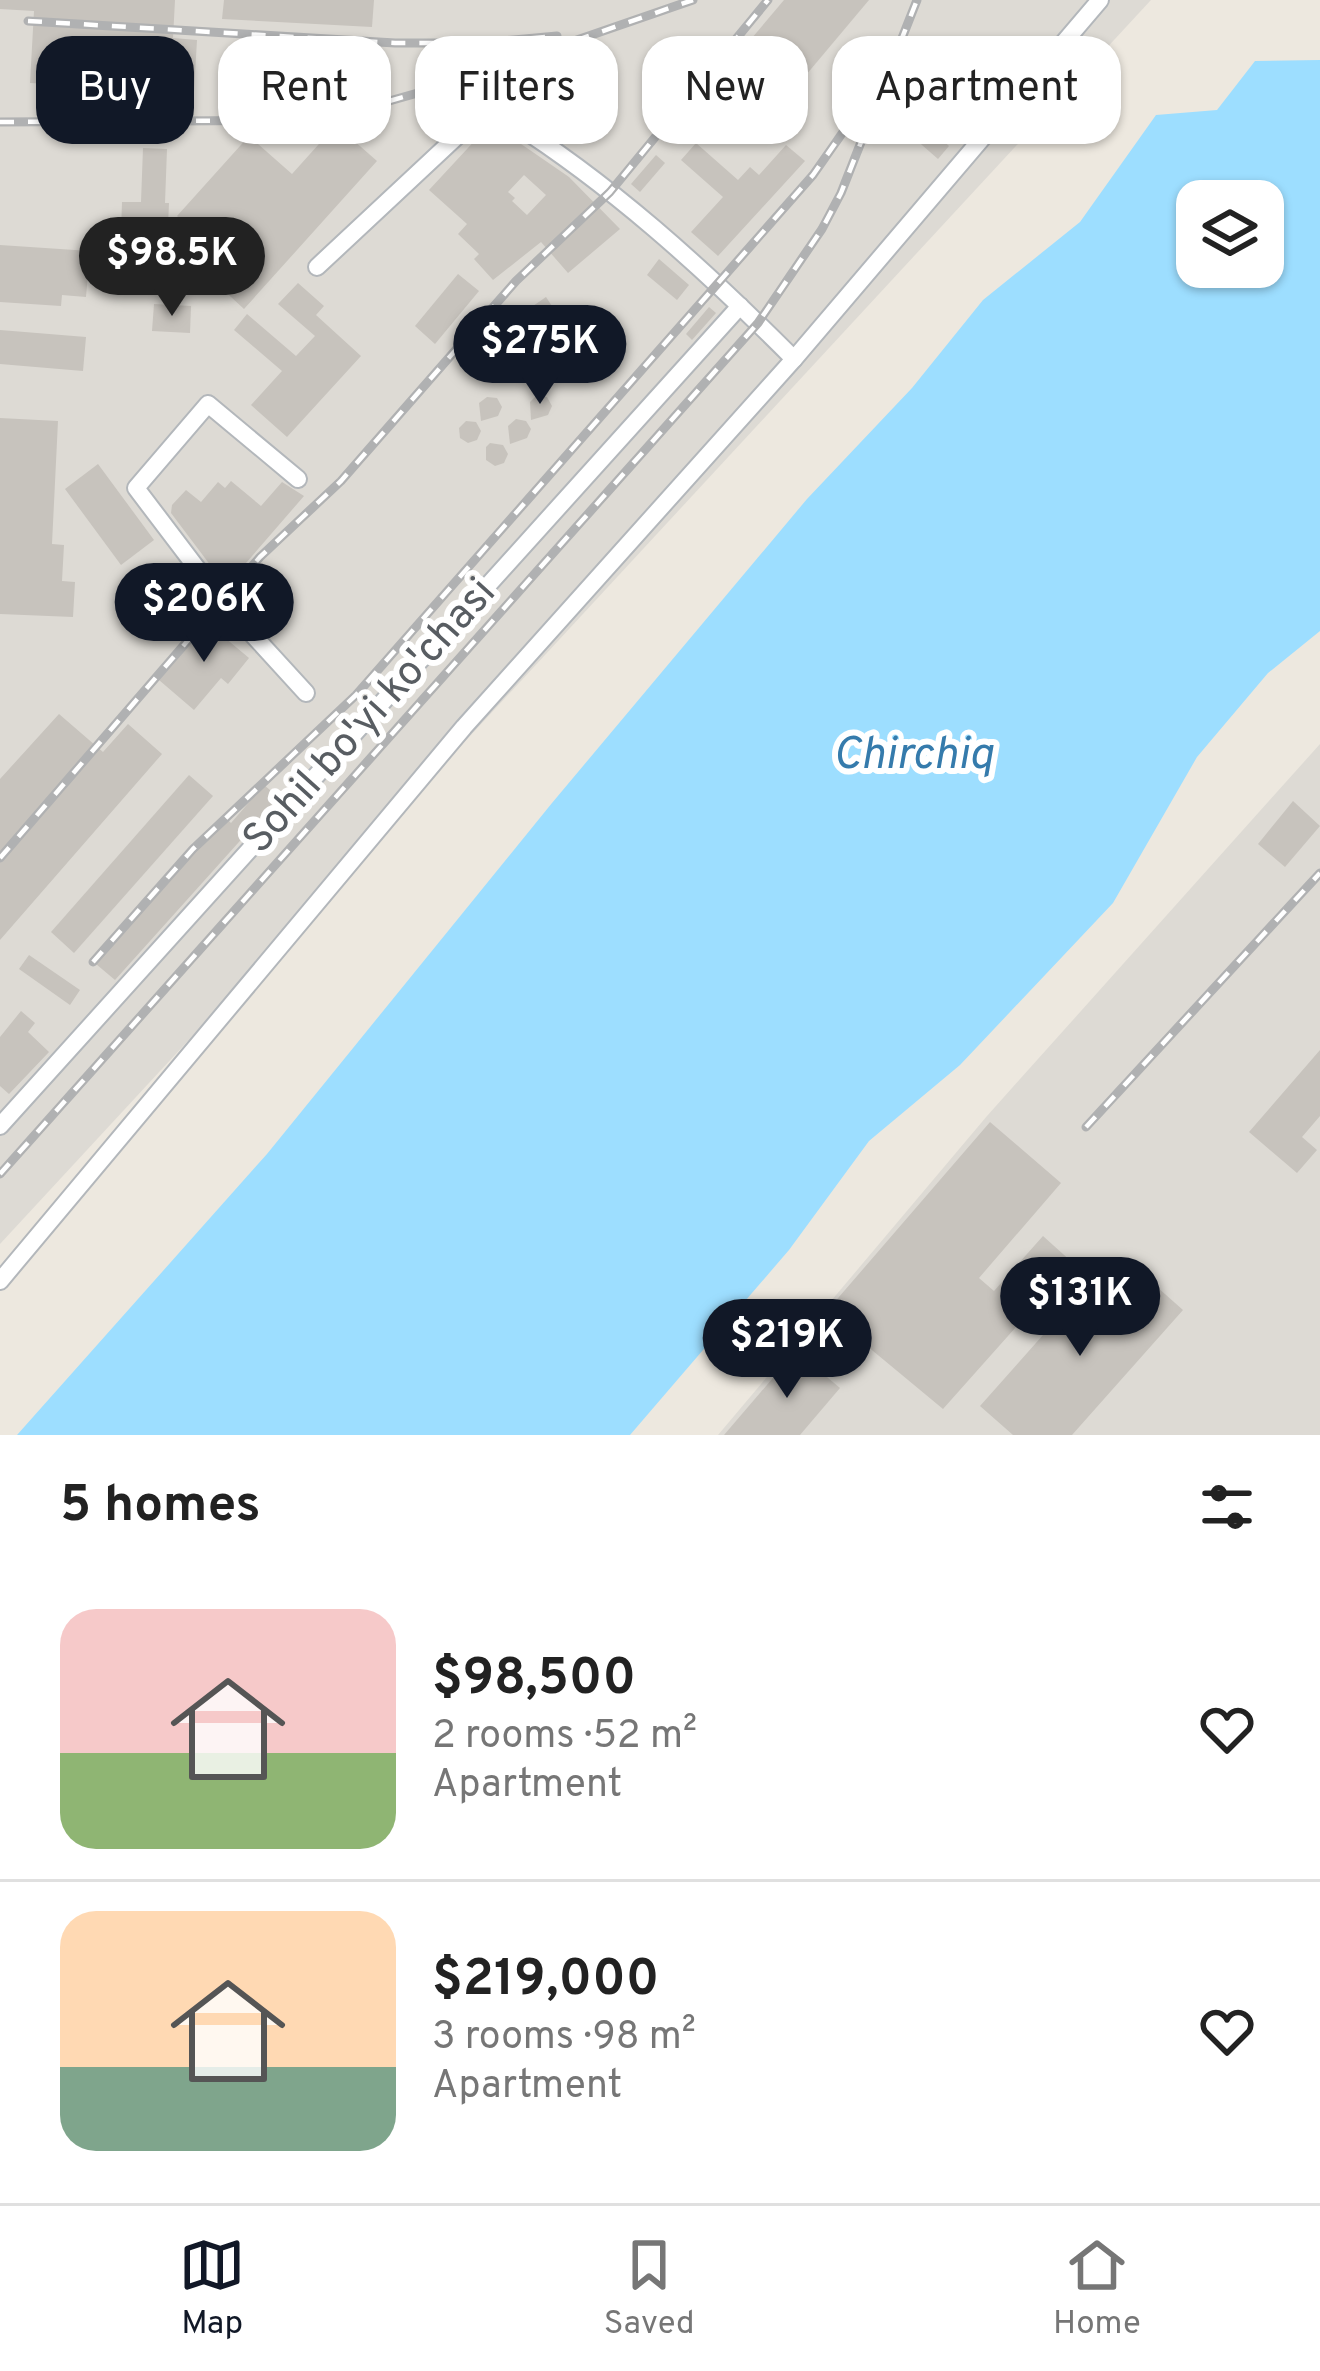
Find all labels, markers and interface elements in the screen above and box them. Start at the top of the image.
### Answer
chip: Buy [36,36,194,144]
chip: Rent [218,36,391,144]
chip: Filters [415,36,618,144]
chip: New [642,36,808,144]
chip: Apartment [832,36,1121,144]
map controls [1176,180,1284,288]
button: layers [1176,180,1284,288]
pin: $98.5K [74,217,270,319]
text: $98.5K [106,231,238,280]
pin: $275K [456,305,624,407]
text: $275K [480,319,600,368]
pin: $206K [120,563,288,665]
street label: Sohil bo'yi ko'chasi [233,568,509,866]
text: $206K [142,577,266,626]
water label: Chirchiq [833,728,994,785]
pin: $131K [996,1257,1164,1359]
text: $131K [1027,1271,1133,1320]
pin: $219K [703,1299,871,1401]
text: $219K [730,1313,844,1362]
icon: filters [1194,1474,1260,1540]
text: 5 homes [60,1475,261,1540]
text: $98,500 [432,1648,636,1713]
icon: home [156,1657,300,1801]
icon: heart [1194,1696,1260,1762]
text: 2 rooms · 52 m² [432,1713,697,1762]
text: Apartment [432,1762,622,1811]
text: $219,000 [432,1949,659,2014]
icon: home [156,1959,300,2103]
icon: heart [1194,1998,1260,2064]
text: 3 rooms · 98 m² [432,2014,696,2063]
text: Apartment [432,2063,622,2112]
tab: Map [179,2232,245,2346]
tab: Saved [604,2232,695,2346]
tab: Home [1053,2232,1141,2346]

